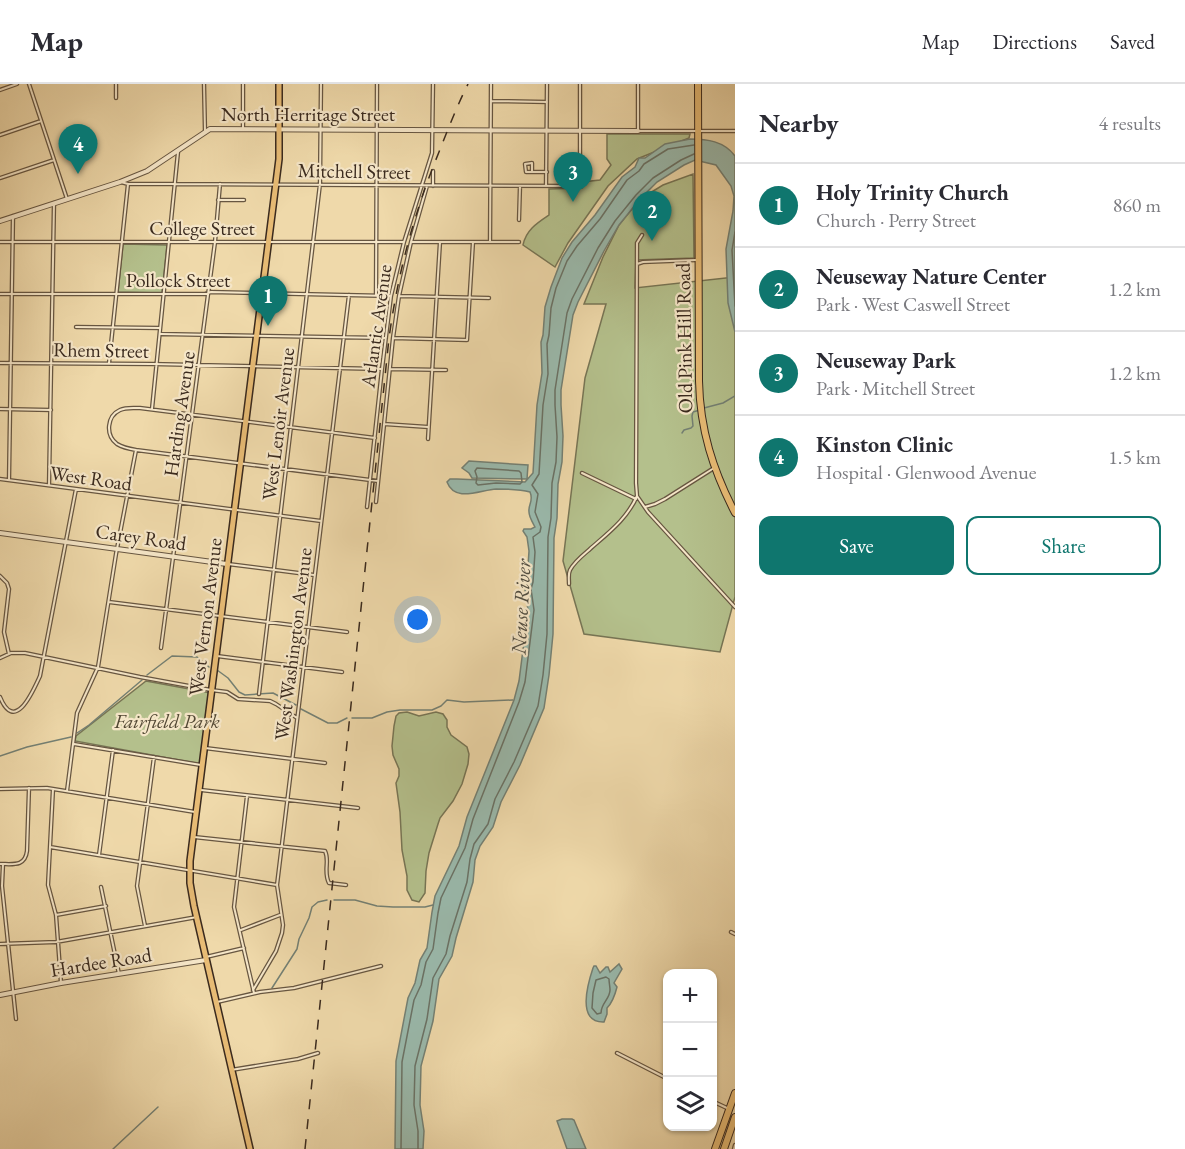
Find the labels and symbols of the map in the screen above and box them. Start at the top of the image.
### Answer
street label: North Herritage Street [221,101,396,127]
pin: 4 [58,124,98,174]
pin: 3 [554,152,592,202]
street label: Mitchell Street [297,157,411,185]
pin: 2 [632,192,672,241]
street label: College Street [149,215,256,241]
street label: Old Pink Hill Road [670,262,698,414]
street label: Atlantic Avenue [354,263,398,390]
street label: Pollock Street [126,267,231,293]
pin: 1 [248,276,288,326]
street label: Rhem Street [53,336,150,364]
street label: West Lenoir Avenue [256,346,300,502]
street label: Harding Avenue [157,349,201,478]
street label: West Road [48,459,135,497]
street label: Carey Road [94,518,189,556]
street label: West Vernon Avenue [182,536,228,698]
street label: West Washington Avenue [268,546,318,742]
water label: Neuse River [504,558,537,656]
your location [403,605,432,634]
park label: Fairfield Park [113,708,220,734]
street label: Hardee Road [48,941,154,983]

